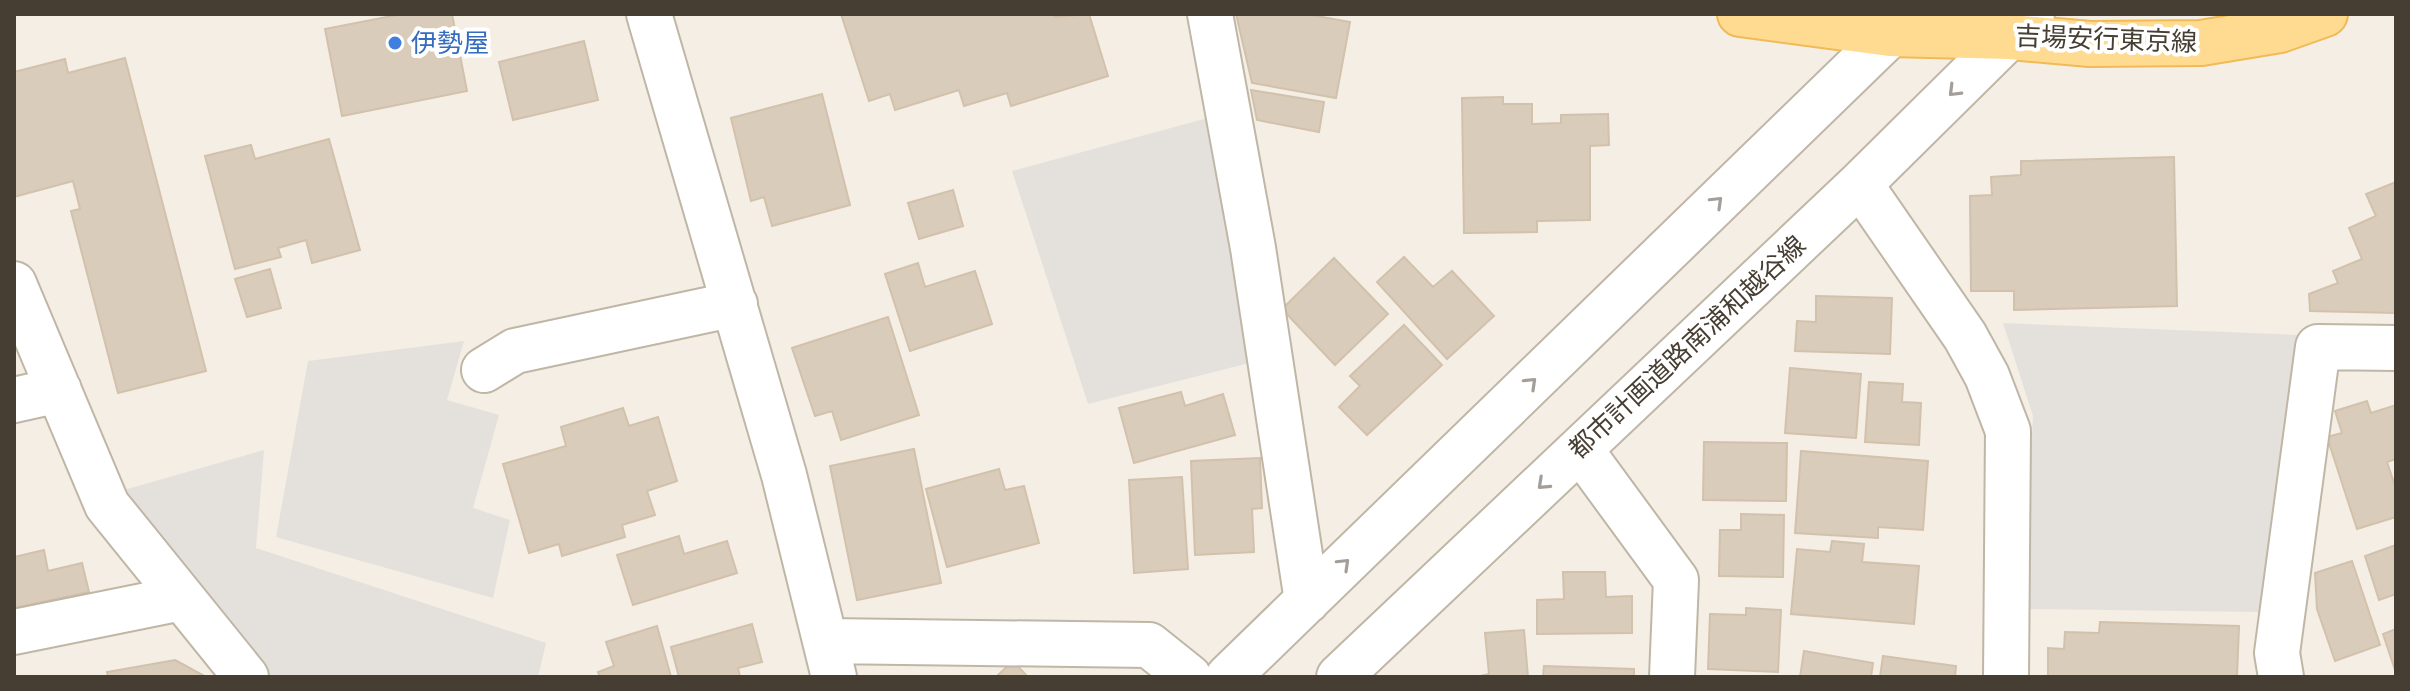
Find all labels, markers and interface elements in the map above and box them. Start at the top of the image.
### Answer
street label: 吉場安行東京線 [2015,20,2198,57]
place label: 伊勢屋 [411,27,489,58]
marker: 伊勢屋 [386,34,404,52]
one-way arrow [1949,82,1963,97]
one-way arrow [1708,197,1722,211]
street label: 都市計画道路南浦和越谷線 [1562,229,1811,464]
one-way arrow [1522,378,1536,393]
one-way arrow [1538,474,1552,489]
one-way arrow [1335,559,1349,574]

